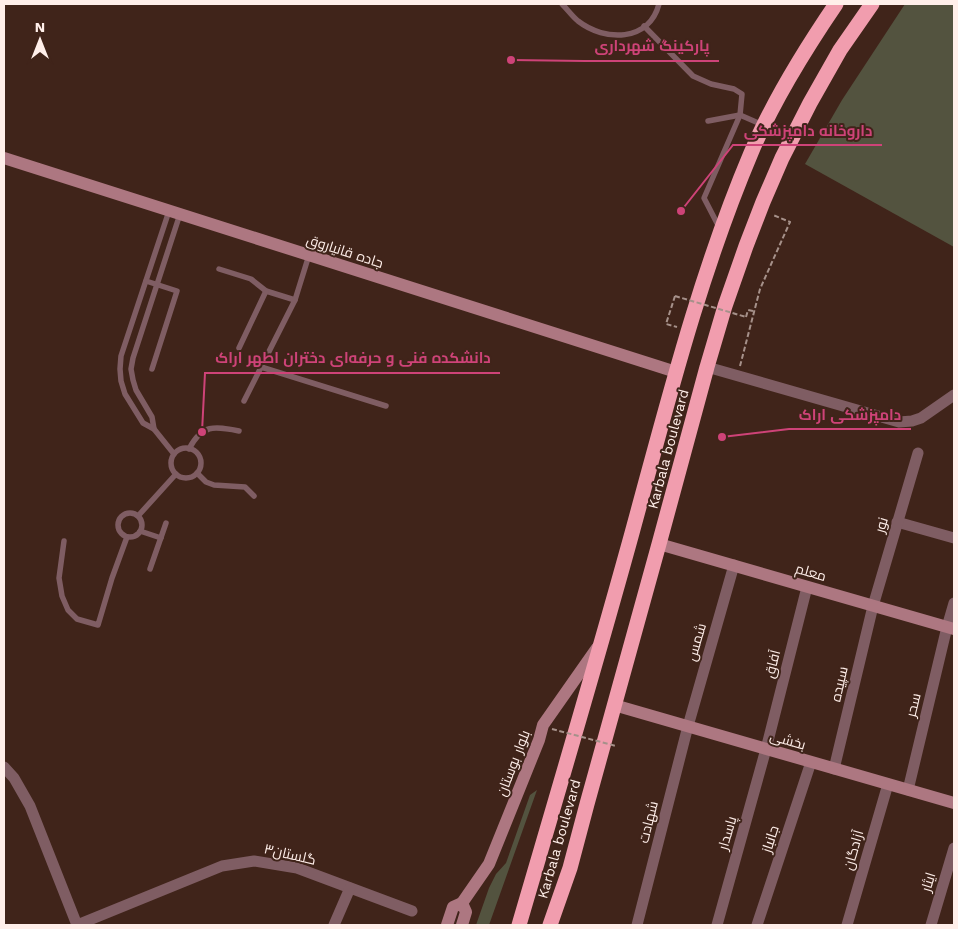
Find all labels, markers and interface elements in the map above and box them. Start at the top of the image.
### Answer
north arrow [15,15,65,65]
text: N [35,19,45,35]
callout: پارکینگ شهرداری [584,31,719,61]
text: پارکینگ شهرداری [594,37,710,57]
callout: داروخانه دامپزشکی [733,115,882,145]
text: داروخانه دامپزشکی [744,122,872,142]
street label: جاده قانیاروق [304,231,385,272]
callout: دانشکده فنی و حرفه‌ای دختران اطهر اراک [205,343,500,373]
text: دانشکده فنی و حرفه‌ای دختران اطهر اراک [215,349,491,367]
street label: Karbala boulevard [644,387,692,511]
callout: دامپزشکی اراک [789,399,911,429]
text: دامپزشکی اراک [799,406,901,426]
street label: نور [871,515,891,536]
street label: معلم [793,560,828,586]
street label: شمس [683,621,709,663]
street label: آفاق [761,648,784,680]
street label: سپیده [827,665,853,704]
street label: سحر [902,691,924,720]
street label: بخشی [768,727,808,753]
street label: بلوار بوستان [493,728,533,798]
street label: Karbala boulevard [534,778,584,900]
street label: شهادت [635,799,661,845]
street label: پاسدار [714,814,741,853]
street label: جانباز [758,823,782,856]
street label: آزادگان [840,828,866,872]
street label: گلستان۳ [262,840,318,868]
street label: ایثار [917,870,938,895]

